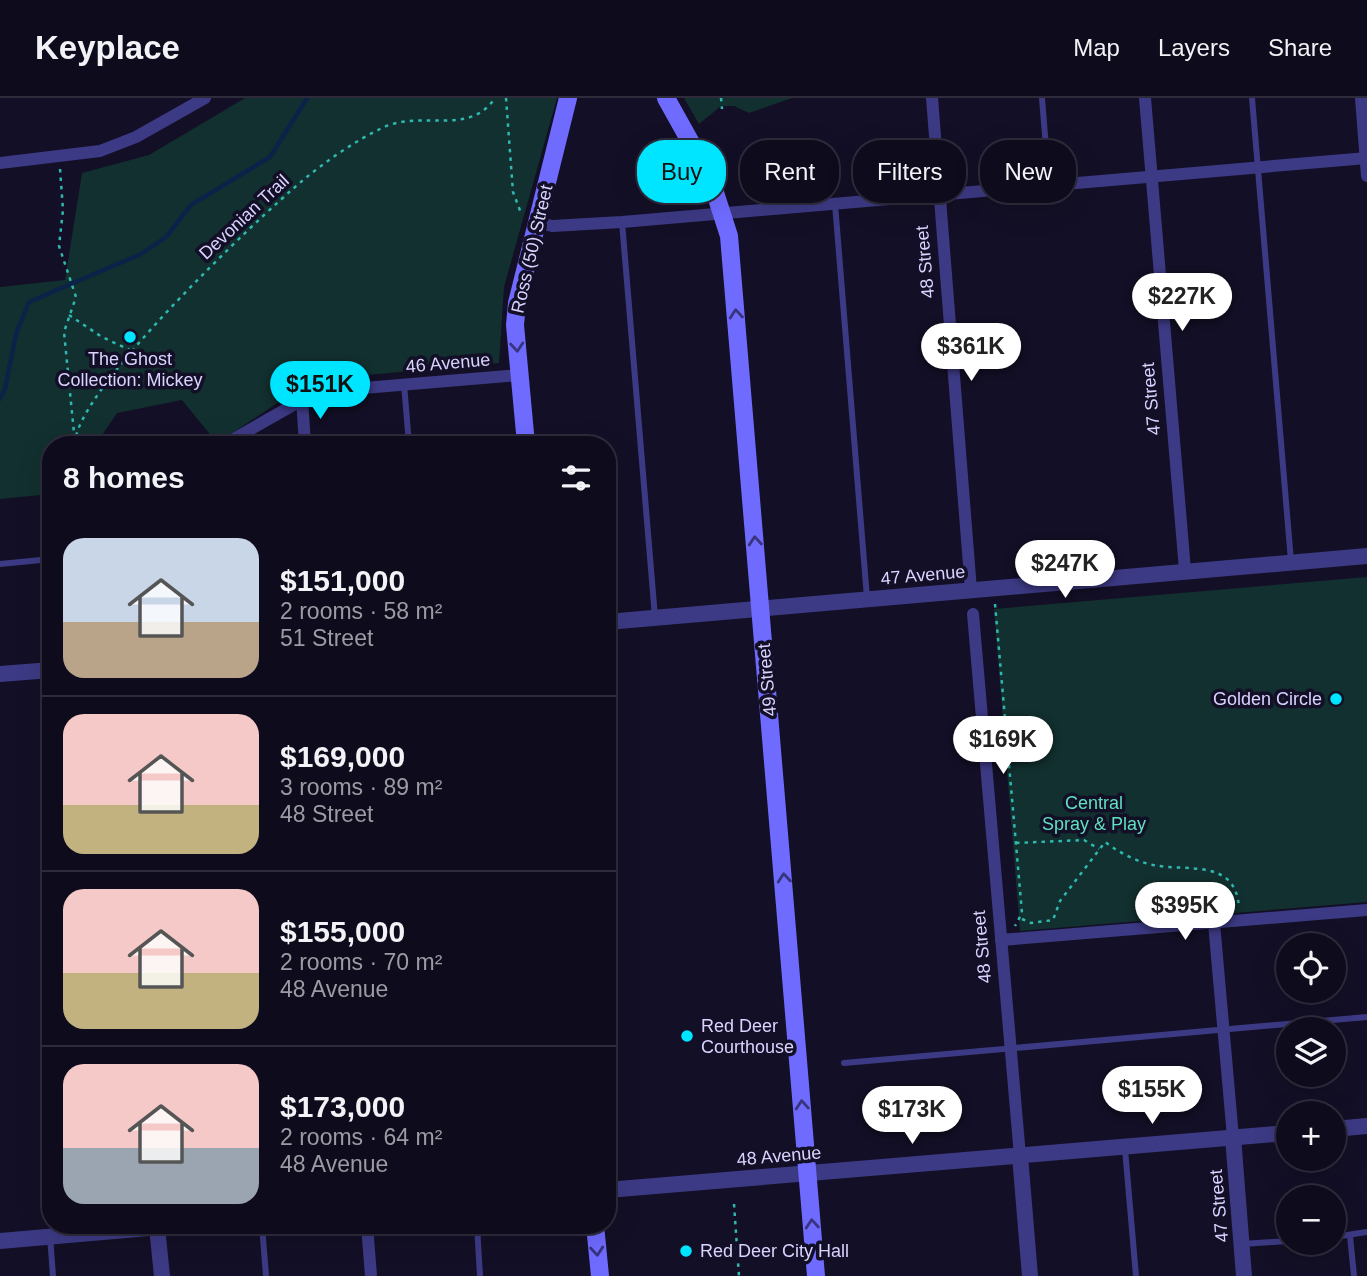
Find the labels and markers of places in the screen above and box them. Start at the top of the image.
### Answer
pin: $227K [1133,274,1231,333]
pin: $361K [922,324,1020,383]
marker: The Ghost Collection: Mickey [122,329,138,345]
place label: The Ghost Collection: Mickey [57,349,203,390]
pin: $151K [271,362,369,421]
pin: $247K [1016,540,1114,600]
place label: Golden Circle [1213,689,1322,709]
marker: Golden Circle [1328,691,1344,707]
pin: $169K [954,716,1052,776]
pin: $395K [1136,882,1234,942]
place label: Red Deer Courthouse [701,1016,794,1057]
marker: Red Deer Courthouse [679,1028,695,1044]
pin: $155K [1103,1066,1201,1126]
pin: $173K [863,1086,961,1146]
place label: Red Deer City Hall [700,1241,849,1261]
marker: Red Deer City Hall [678,1243,694,1259]

